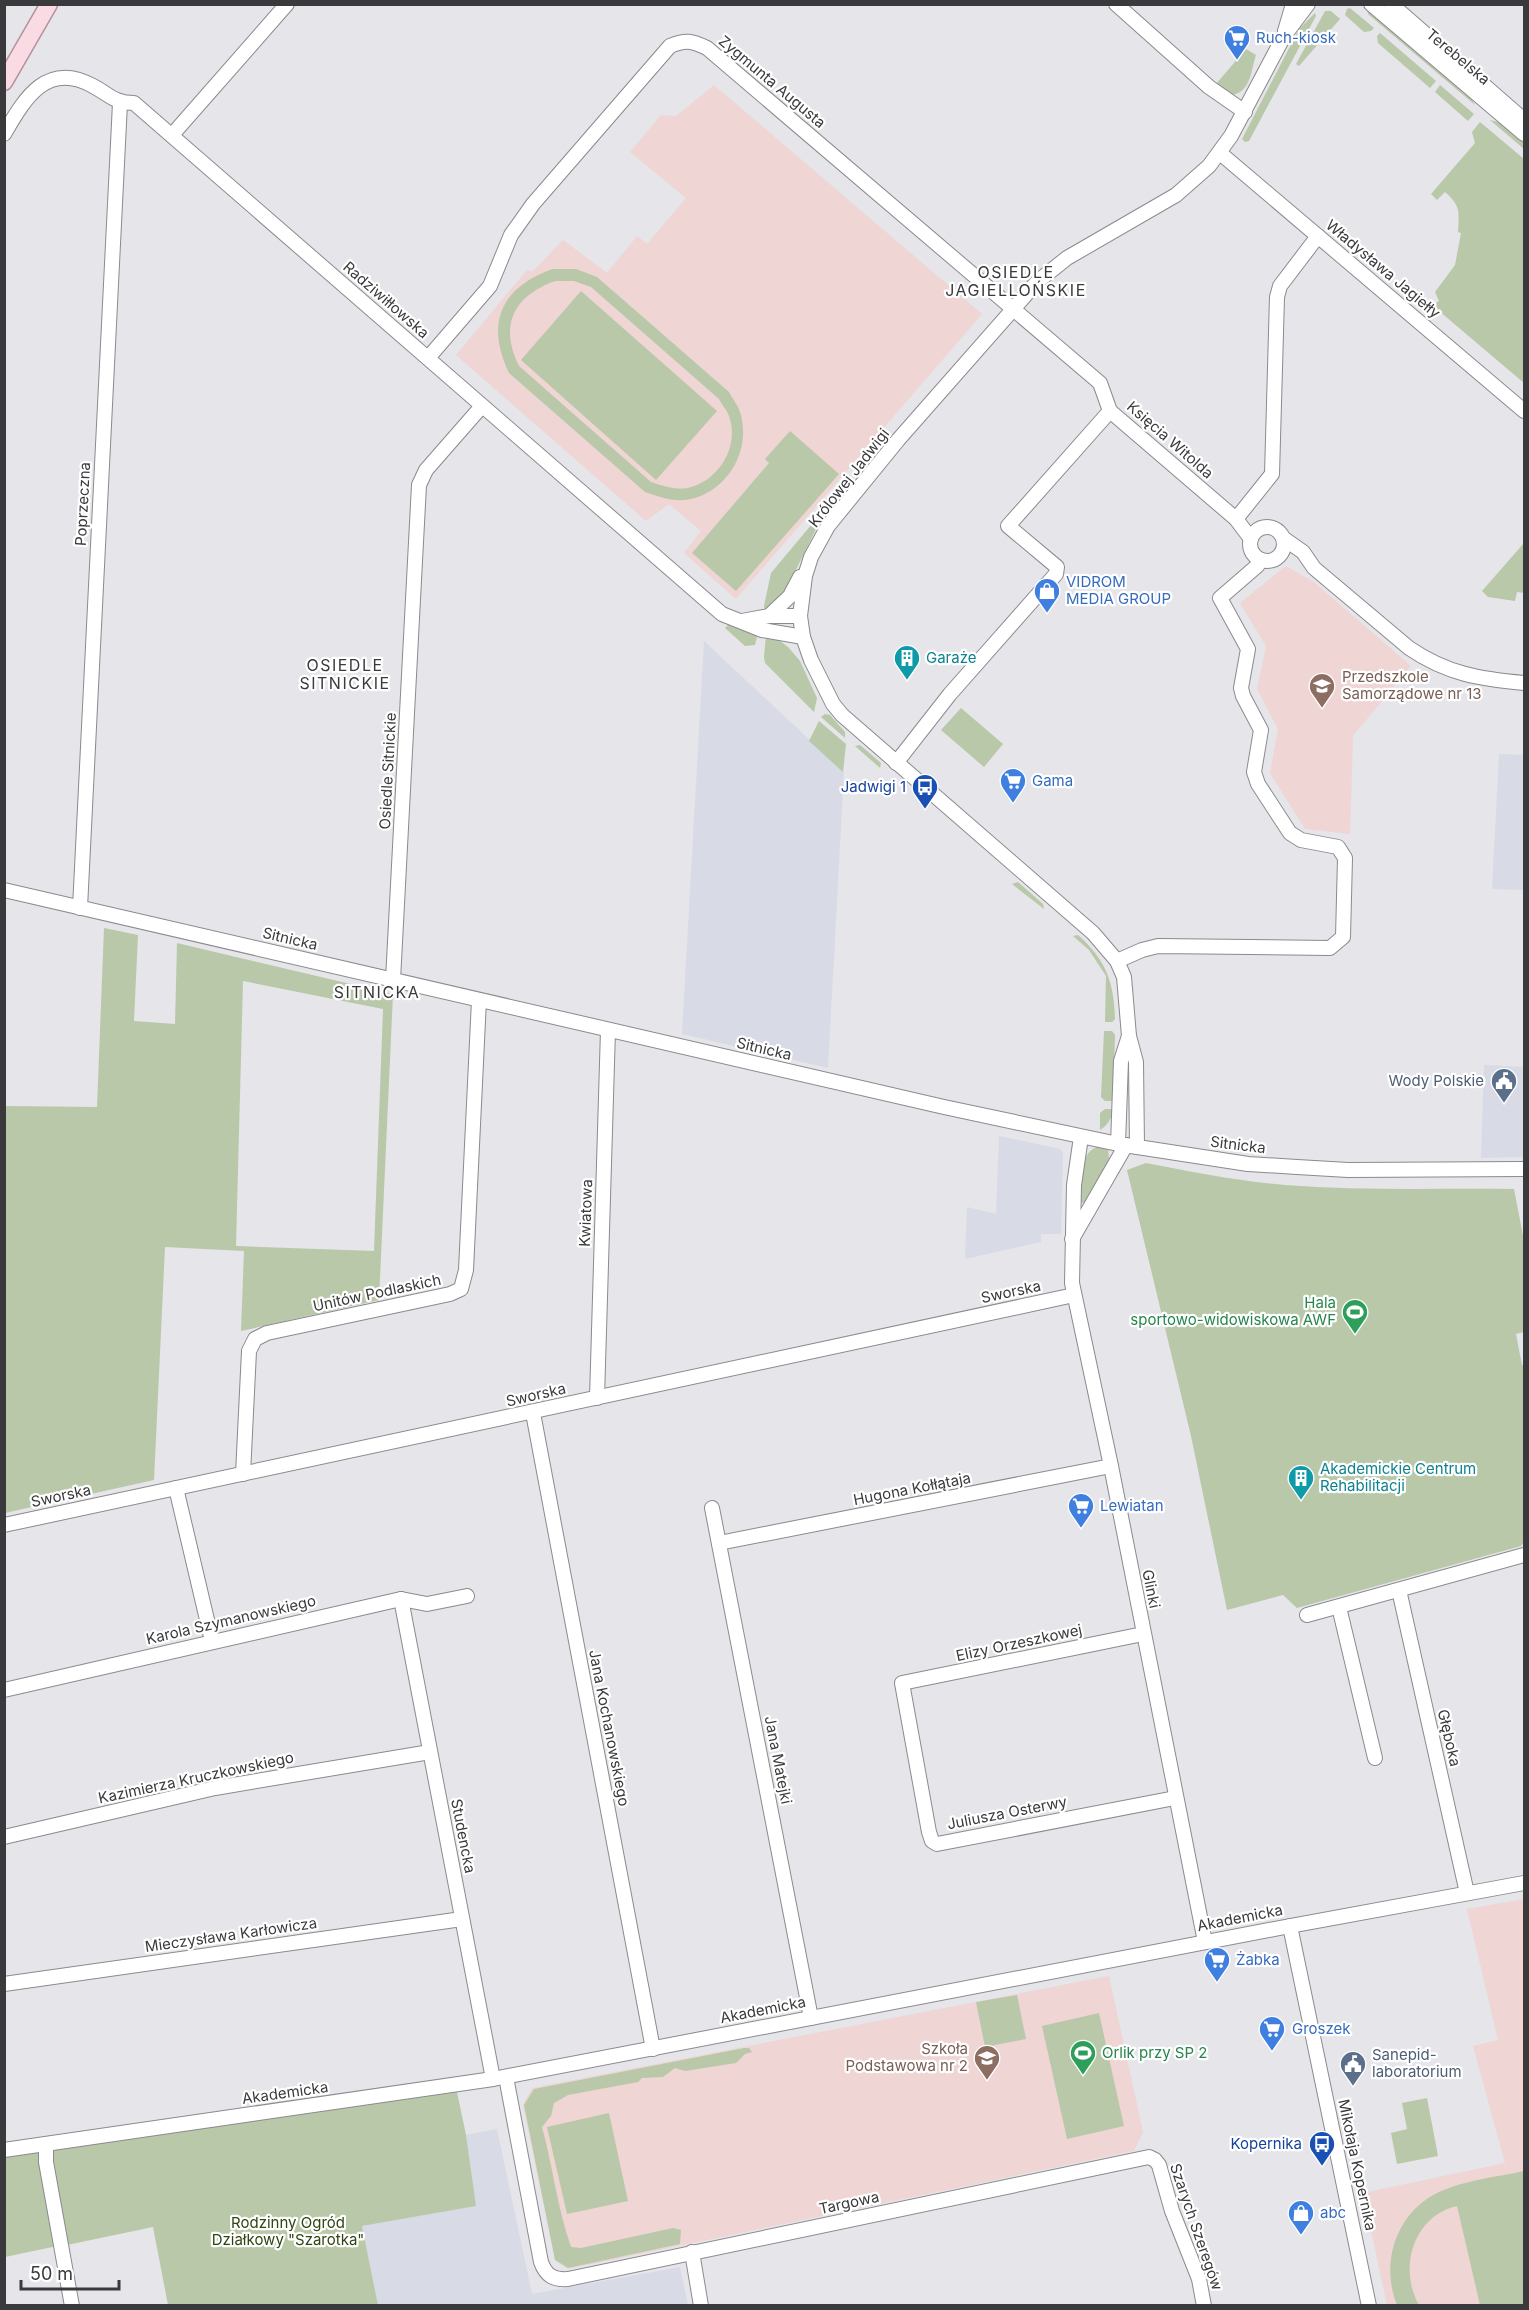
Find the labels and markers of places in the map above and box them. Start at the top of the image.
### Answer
supermarket icon: Ruch-kiosk [1222,23,1252,61]
place label: Ruch-kiosk [1256,28,1337,47]
place label: VIDROM MEDIA GROUP [1066,572,1171,608]
shop icon: VIDROM MEDIA GROUP [1032,576,1062,614]
building icon: Garaże [892,643,922,681]
place label: Garaże [926,648,977,667]
place label: Przedszkole Samorządowe nr 13 [1342,667,1482,703]
school or university icon: Przedszkole Samorządowe nr 13 [1307,671,1337,709]
supermarket icon: Gama [998,766,1028,804]
place label: Gama [1032,771,1073,790]
bus stop icon: Jadwigi 1 [910,772,940,810]
place label: Jadwigi 1 [841,777,906,796]
public building icon: Wody Polskie [1489,1066,1519,1104]
place label: Wody Polskie [1388,1071,1484,1090]
place label: Hala sportowo-widowiskowa AWF [1130,1293,1336,1329]
sports icon: Hala sportowo-widowiskowa AWF [1340,1297,1370,1335]
place label: Akademickie Centrum Rehabilitacji [1320,1459,1476,1495]
building icon: Akademickie Centrum Rehabilitacji [1286,1463,1316,1501]
supermarket icon: Lewiatan [1066,1491,1096,1529]
place label: Lewiatan [1100,1496,1164,1515]
supermarket icon: Żabka [1202,1945,1232,1983]
place label: Żabka [1236,1950,1280,1969]
supermarket icon: Groszek [1257,2014,1287,2052]
place label: Groszek [1292,2019,1351,2038]
sports icon: Orlik przy SP 2 [1068,2038,1098,2076]
place label: Szkoła Podstawowa nr 2 [845,2039,968,2075]
school or university icon: Szkoła Podstawowa nr 2 [972,2043,1002,2081]
place label: Orlik przy SP 2 [1102,2043,1207,2062]
place label: Sanepid- laboratorium [1372,2045,1462,2081]
public building icon: Sanepid- laboratorium [1338,2049,1368,2087]
bus stop icon: Kopernika [1307,2129,1337,2167]
place label: Kopernika [1231,2134,1302,2153]
shop icon: abc [1286,2198,1316,2236]
place label: abc [1320,2203,1346,2222]

